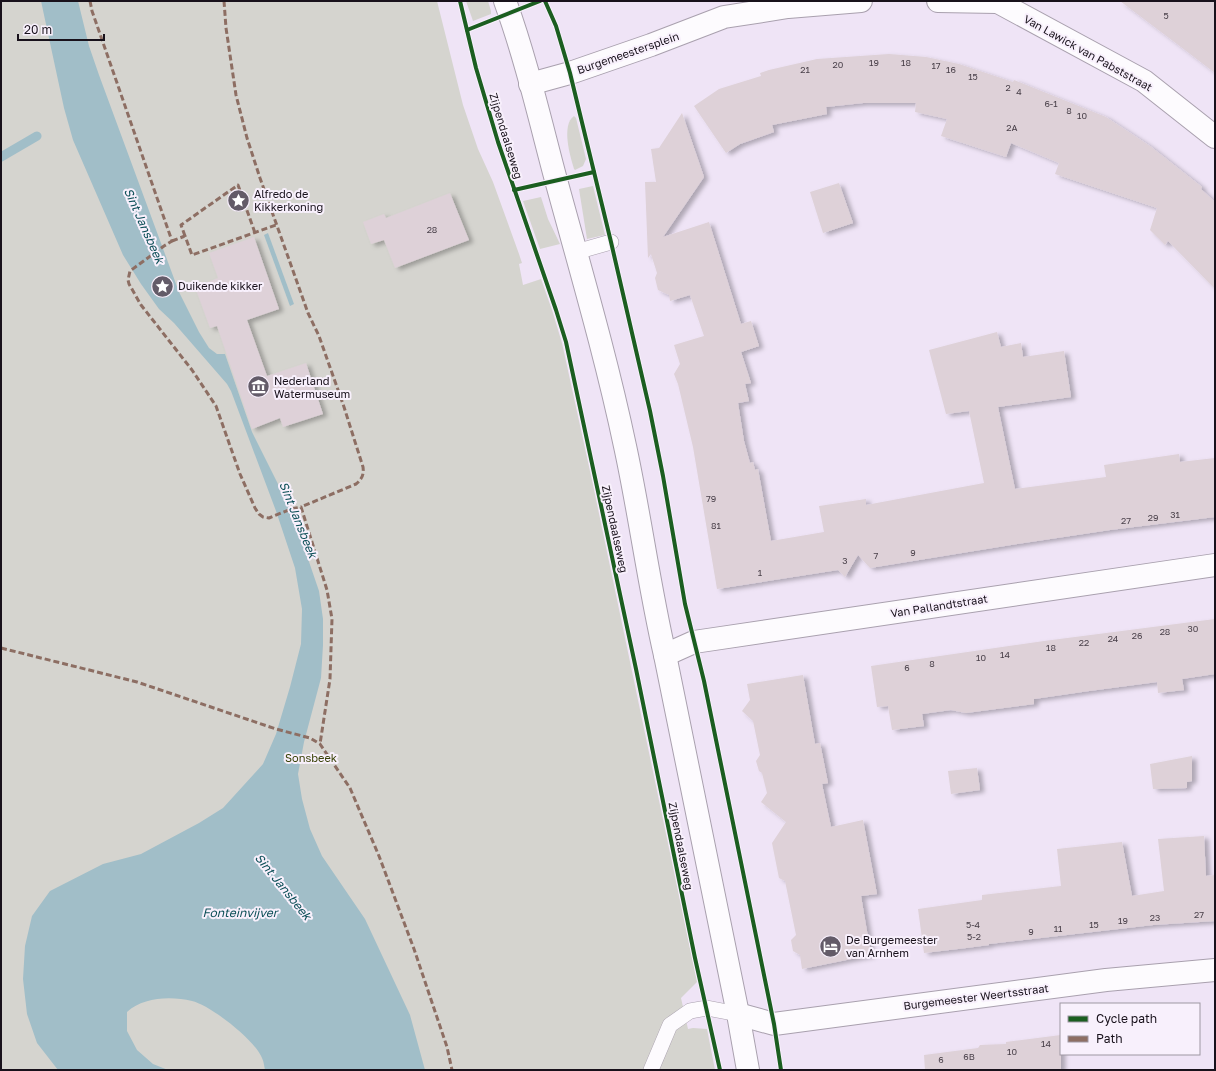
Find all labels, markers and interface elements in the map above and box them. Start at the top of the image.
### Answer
house number: 5 [1163,10,1169,21]
street label: Van Lawick van Pabststraat [1022,12,1155,93]
scale bar [18,16,104,42]
text: 20 m [24,22,52,37]
street label: Burgemeestersplein [575,29,680,76]
house number: 19 [869,57,879,68]
house number: 18 [901,57,911,68]
house number: 20 [833,59,844,70]
house number: 17 [931,60,941,71]
house number: 21 [800,64,810,75]
house number: 16 [946,64,956,75]
house number: 15 [968,71,978,82]
house number: 2 [1005,82,1011,93]
house number: 4 [1016,86,1022,97]
street label: Zijpendaalseweg [487,91,526,180]
house number: 6-1 [1044,98,1058,109]
house number: 8 [1066,105,1072,116]
house number: 10 [1077,110,1087,121]
house number: 2A [1006,122,1018,133]
water label: Sint Jansbeek [121,186,168,267]
place icon: Alfredo de Kikkerkoning [225,187,251,213]
place label: Alfredo de Kikkerkoning [254,187,323,213]
house number: 28 [427,224,437,235]
place icon: Duikende kikker [150,273,176,299]
place label: Duikende kikker [178,279,263,292]
museum icon: Nederland Watermuseum [245,374,271,400]
place label: Nederland Watermuseum [274,374,350,400]
water label: Sint Jansbeek [276,479,321,561]
street label: Zijpendaalseweg [600,484,631,574]
house number: 79 [706,493,716,504]
house number: 31 [1170,509,1180,520]
house number: 29 [1148,512,1158,523]
house number: 27 [1121,515,1131,526]
house number: 81 [711,520,722,531]
house number: 9 [910,547,916,558]
house number: 7 [874,550,879,561]
house number: 3 [842,555,848,566]
house number: 1 [758,567,763,578]
street label: Van Pallandtstraat [889,591,988,620]
house number: 30 [1188,623,1199,634]
house number: 28 [1160,626,1170,637]
house number: 26 [1132,630,1142,641]
house number: 24 [1108,633,1119,644]
house number: 22 [1079,637,1089,648]
house number: 18 [1046,642,1056,653]
house number: 14 [1000,649,1010,660]
house number: 10 [976,652,986,663]
house number: 8 [929,658,935,669]
house number: 6 [904,662,910,673]
park label: Sonsbeek [285,751,337,764]
street label: Zijpendaalseweg [667,801,696,891]
water label: Sint Jansbeek [252,850,316,924]
water label: Fonteinvijver [203,905,280,920]
house number: 27 [1194,909,1204,920]
house number: 23 [1150,912,1160,923]
house number: 19 [1118,915,1128,926]
house number: 5-4 [966,919,981,930]
house number: 15 [1089,919,1099,930]
house number: 11 [1054,923,1063,934]
house number: 9 [1028,926,1034,937]
house number: 5-2 [967,931,981,942]
hotel icon: De Burgemeester van Arnhem [818,933,844,959]
place label: De Burgemeester van Arnhem [846,933,938,959]
street label: Burgemeester Weertsstraat [903,981,1049,1012]
legend [1060,1003,1200,1055]
text: Cycle path [1096,1011,1157,1026]
text: Path [1096,1031,1123,1046]
house number: 14 [1041,1038,1051,1049]
house number: 10 [1007,1046,1017,1057]
house number: 6B [963,1051,975,1062]
house number: 6 [938,1054,944,1065]

